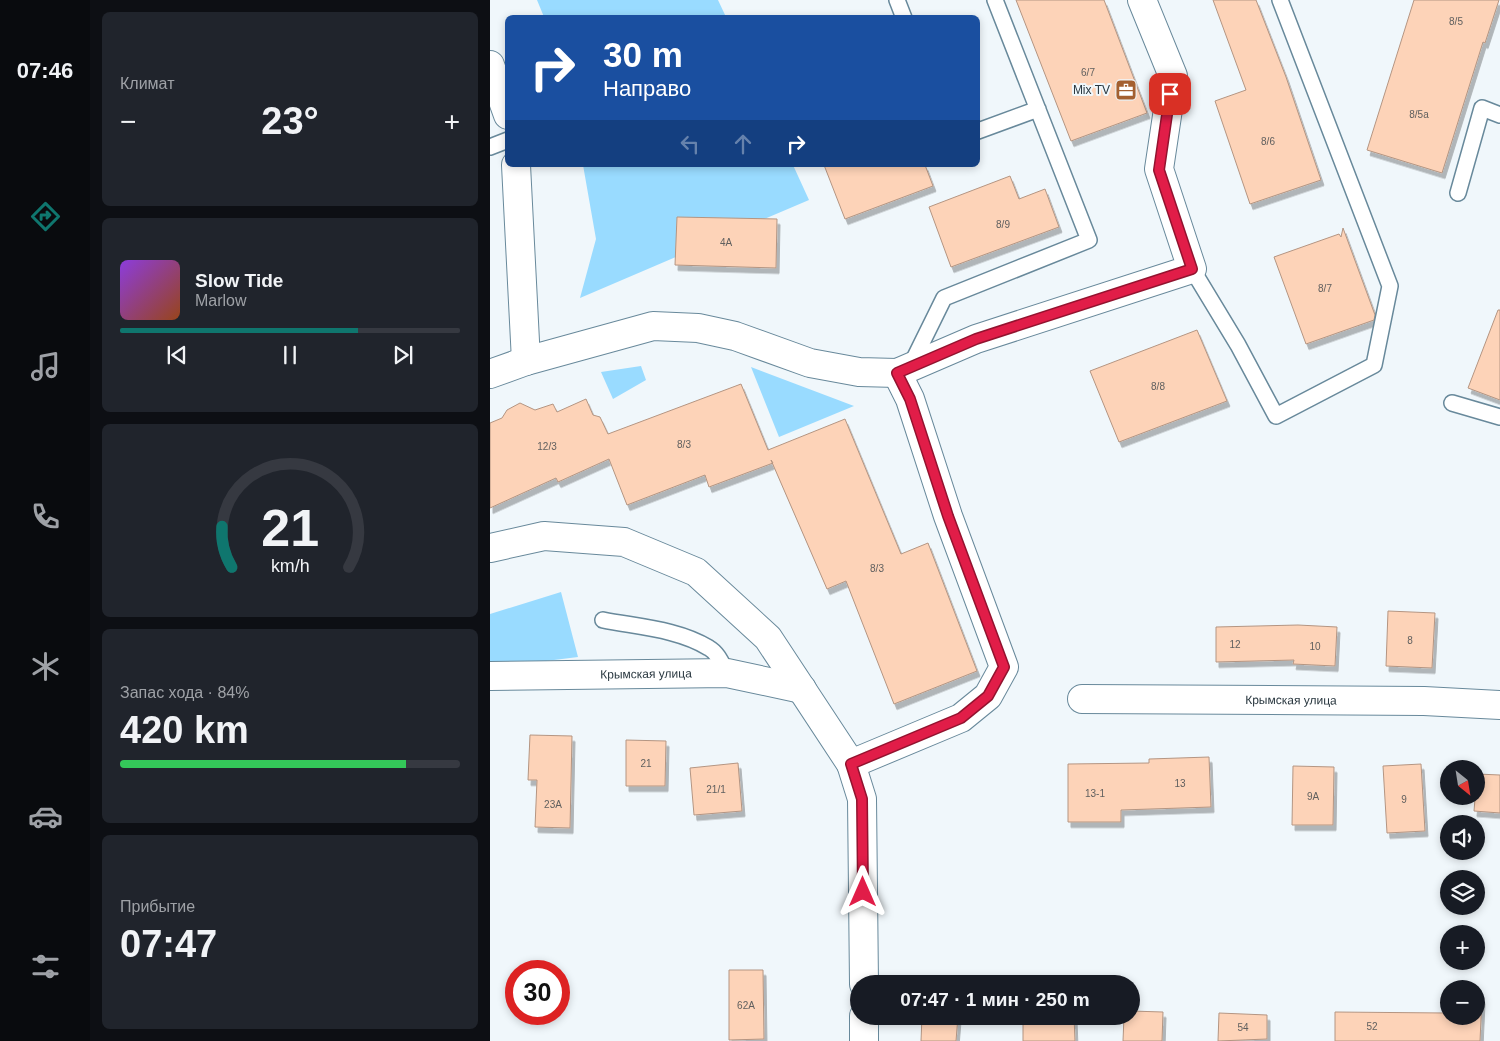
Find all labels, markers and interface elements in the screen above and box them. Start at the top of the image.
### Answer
house number: 8/5 [1449,16,1463,27]
icon: right [520,35,585,100]
text: 30 m [603,35,683,74]
text: 07:46 [17,58,73,83]
house number: 6/7 [1081,67,1095,78]
pin [1149,73,1191,115]
text: Климат [120,75,174,92]
text: Направо [603,76,691,101]
office icon: Mix TV [1114,78,1138,102]
icon: arrive [1156,80,1184,108]
place label: Mix TV [1073,83,1110,97]
text: 23° [261,100,319,142]
text: − [120,106,136,137]
text: + [444,106,460,137]
house number: 8/5а [1409,109,1429,120]
icon: left [676,130,704,158]
icon: ahead [729,130,757,158]
icon: right [782,130,810,158]
house number: 8/6 [1261,136,1275,147]
icon: directions [28,199,63,234]
house number: 8/9 [996,219,1010,230]
house number: 4А [720,237,732,248]
text: Slow Tide [195,270,283,291]
house number: 8/7 [1318,283,1332,294]
text: Marlow [195,292,247,309]
icon: previous [163,341,191,369]
icon: pause [276,341,304,369]
icon: next [389,341,417,369]
icon: music [28,349,63,384]
house number: 8/8 [1151,381,1165,392]
house number: 8/3 [677,439,691,450]
house number: 12/3 [537,441,557,452]
icon: phone [28,499,63,534]
text: 21 [261,499,319,557]
text: km/h [271,556,309,576]
house number: 8/3 [870,563,884,574]
house number: 8 [1407,635,1413,646]
house number: 12 [1229,639,1241,650]
house number: 10 [1309,641,1321,652]
icon: climate [28,649,63,684]
street label: Крымская улица [600,666,692,682]
text: Запас хода · 84% [120,684,249,701]
street label: Крымская улица [1245,693,1337,707]
text: 420 km [120,709,249,751]
house number: 21 [640,758,652,769]
north arrow [1440,760,1485,805]
map controls [1440,760,1485,1025]
house number: 13 [1174,778,1186,789]
house number: 21/1 [706,784,726,795]
house number: 13-1 [1085,788,1105,799]
house number: 9А [1307,791,1319,802]
house number: 9 [1401,794,1407,805]
icon: car [28,799,63,834]
house number: 23А [544,799,562,810]
button: sound [1440,815,1485,860]
position arrow [836,865,888,917]
button: layers [1440,870,1485,915]
text: Прибытие [120,898,195,915]
text: 07:47 [120,923,217,965]
button: + [1440,925,1485,970]
icon: filters [28,949,63,984]
speed limit sign: 30 [505,960,570,1025]
button: − [1440,980,1485,1025]
text: 07:47 · 1 мин · 250 m [900,989,1090,1010]
house number: 62А [737,1000,755,1011]
house number: 52 [1366,1021,1378,1032]
house number: 54 [1237,1022,1249,1033]

